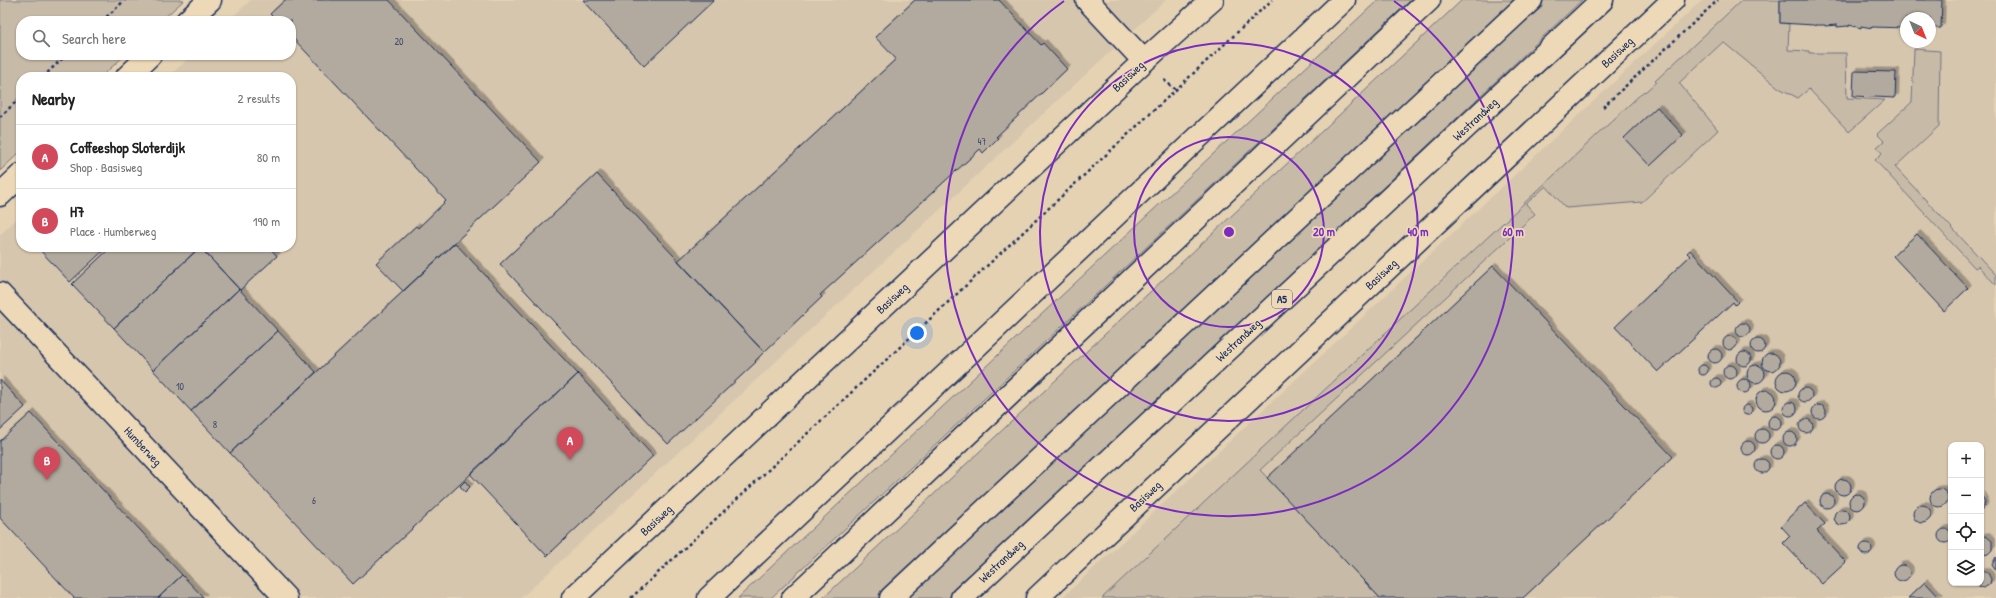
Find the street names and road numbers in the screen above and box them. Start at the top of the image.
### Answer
street label: Basisweg [1597,33,1637,71]
street label: Basisweg [1108,57,1148,95]
street label: Westrandweg [1449,94,1501,144]
street label: Basisweg [1361,255,1401,293]
street label: Basisweg [872,279,912,317]
road number: A5 [1272,290,1292,308]
street label: Westrandweg [1212,315,1264,365]
street label: Humberweg [120,422,166,470]
street label: Basisweg [1125,477,1165,515]
street label: Basisweg [636,501,676,539]
street label: Westrandweg [975,536,1027,586]

